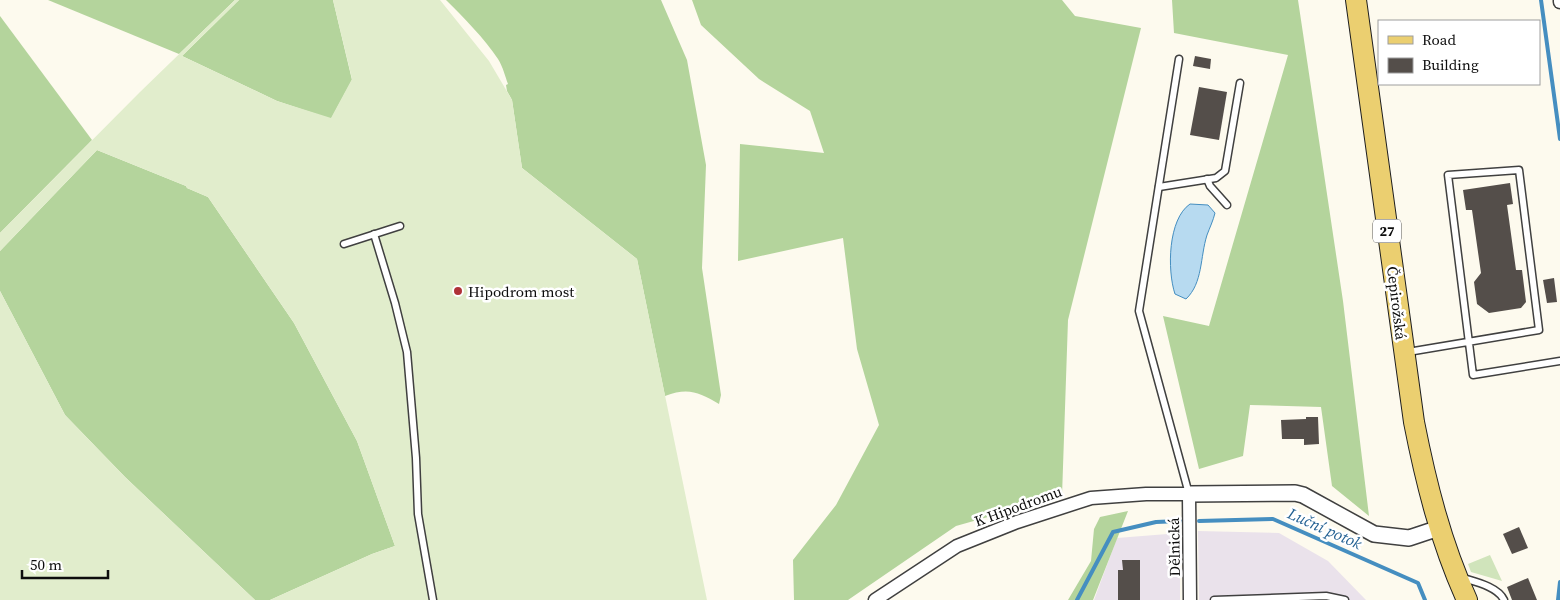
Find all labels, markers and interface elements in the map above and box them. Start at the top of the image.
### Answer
legend [1378,20,1540,85]
text: Road [1422,29,1456,50]
text: Building [1422,54,1479,75]
road number: 27 [1373,220,1401,242]
street label: Čepirožská [1382,265,1412,341]
place label: Hipodrom most [468,281,574,302]
marker: Hipodrom most [452,285,464,297]
street label: K Hipodromu [971,480,1065,532]
water label: Luční potok [1284,502,1366,554]
street label: Dělnická [1163,517,1185,577]
scale bar [22,548,109,580]
text: 50 m [30,554,62,575]

